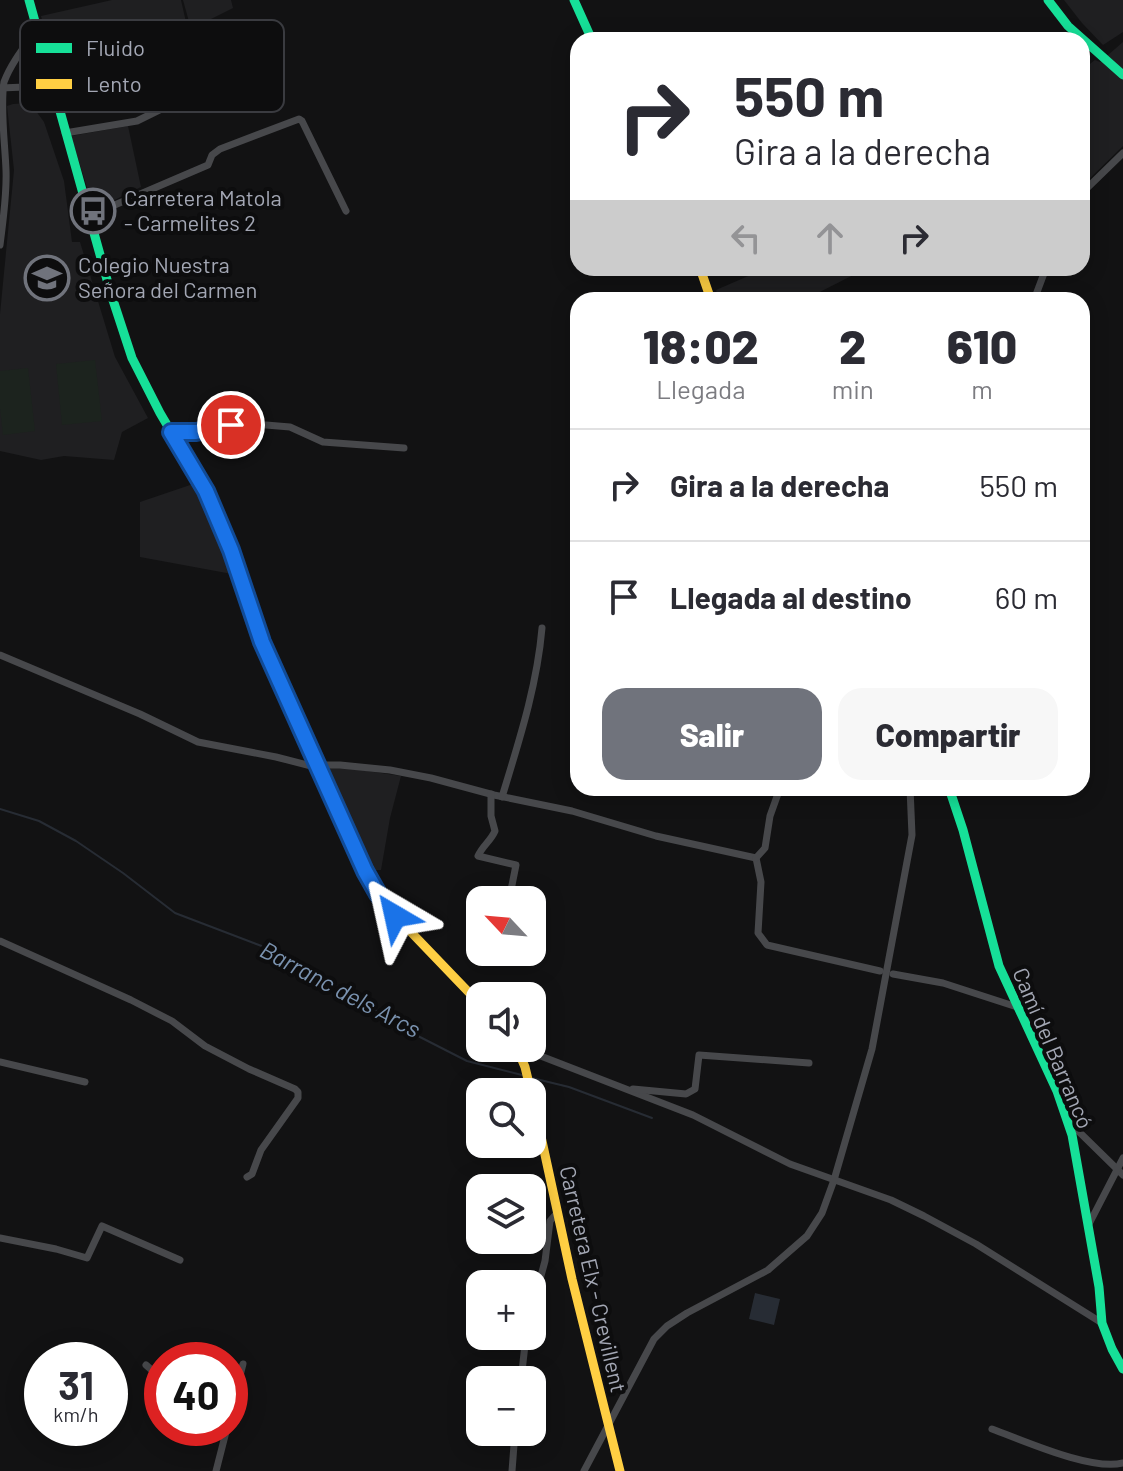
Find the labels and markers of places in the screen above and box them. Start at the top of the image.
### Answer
place label: Carretera Matola - Carmelites 2 [124,184,282,235]
bus stop icon: Carretera Matola - Carmelites 2 [69,187,117,235]
place label: Colegio Nuestra Señora del Carmen [78,251,257,302]
school or university icon: Colegio Nuestra Señora del Carmen [23,254,71,302]
pin [197,391,265,459]

